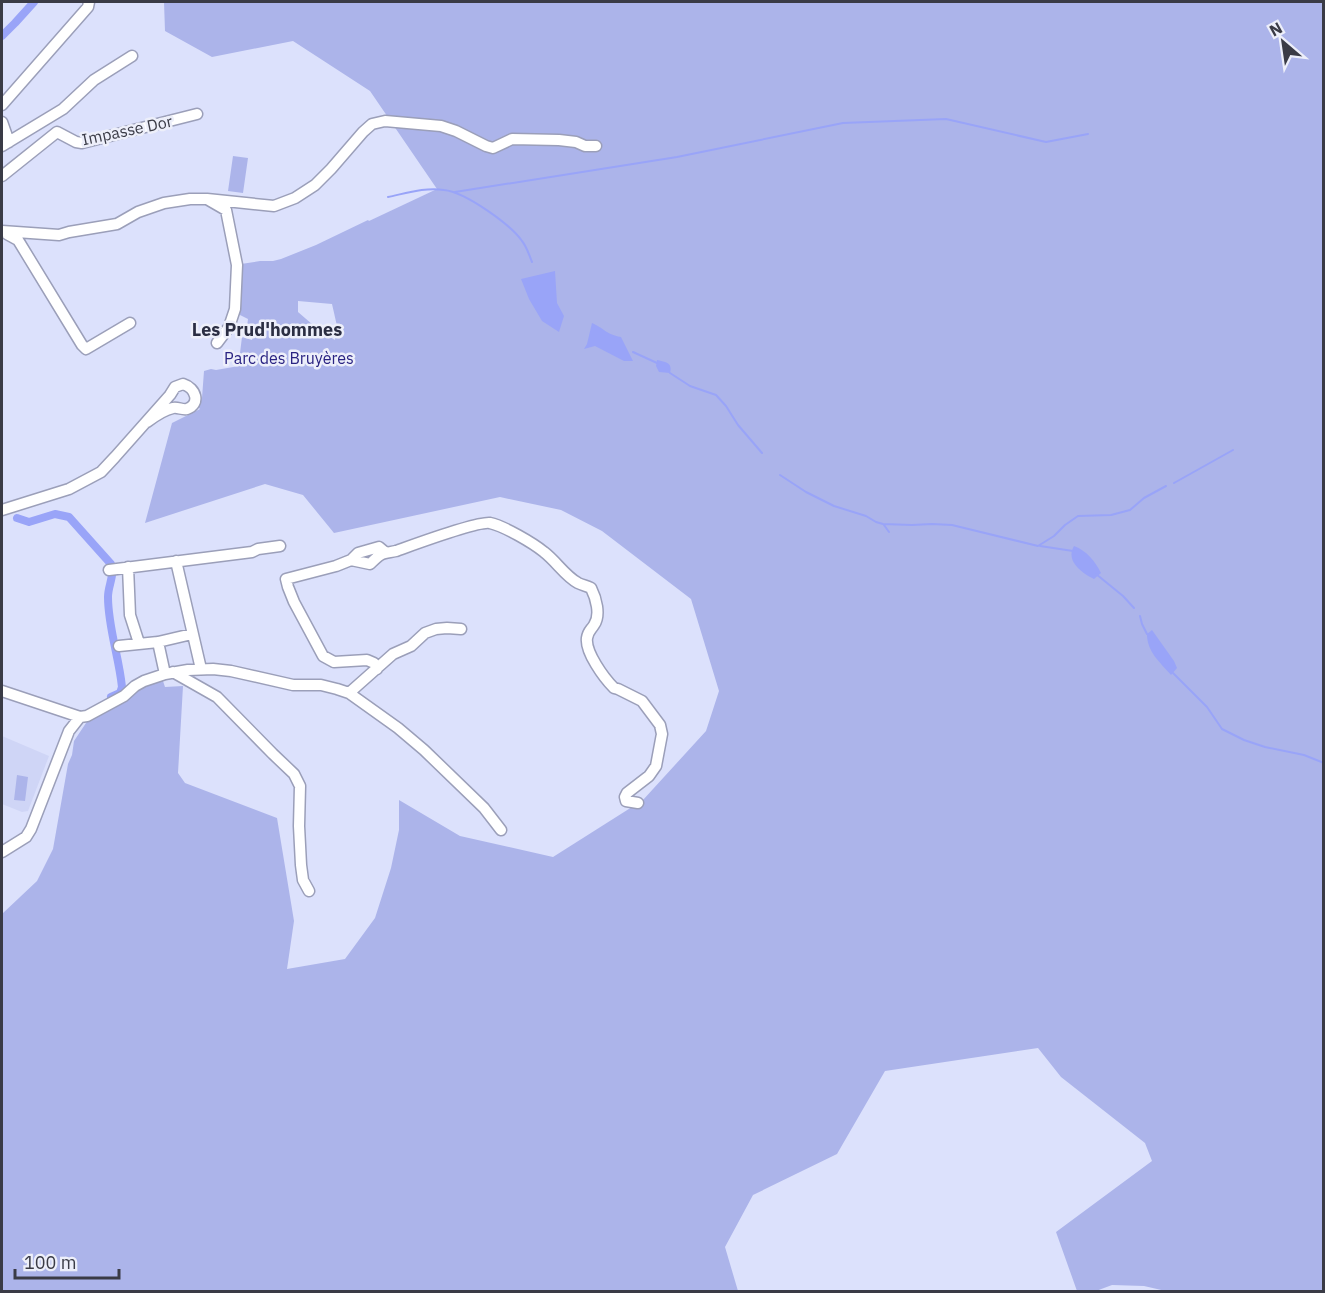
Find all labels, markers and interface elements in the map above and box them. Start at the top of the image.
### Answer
north arrow [1253,12,1313,72]
text: N [1266,17,1286,40]
street label: Impasse Dor [80,111,174,149]
district label: Les Prud'hommes [192,318,342,341]
park label: Parc des Bruyères [224,348,354,368]
scale bar [15,1242,118,1280]
text: 100 m [24,1251,76,1274]

